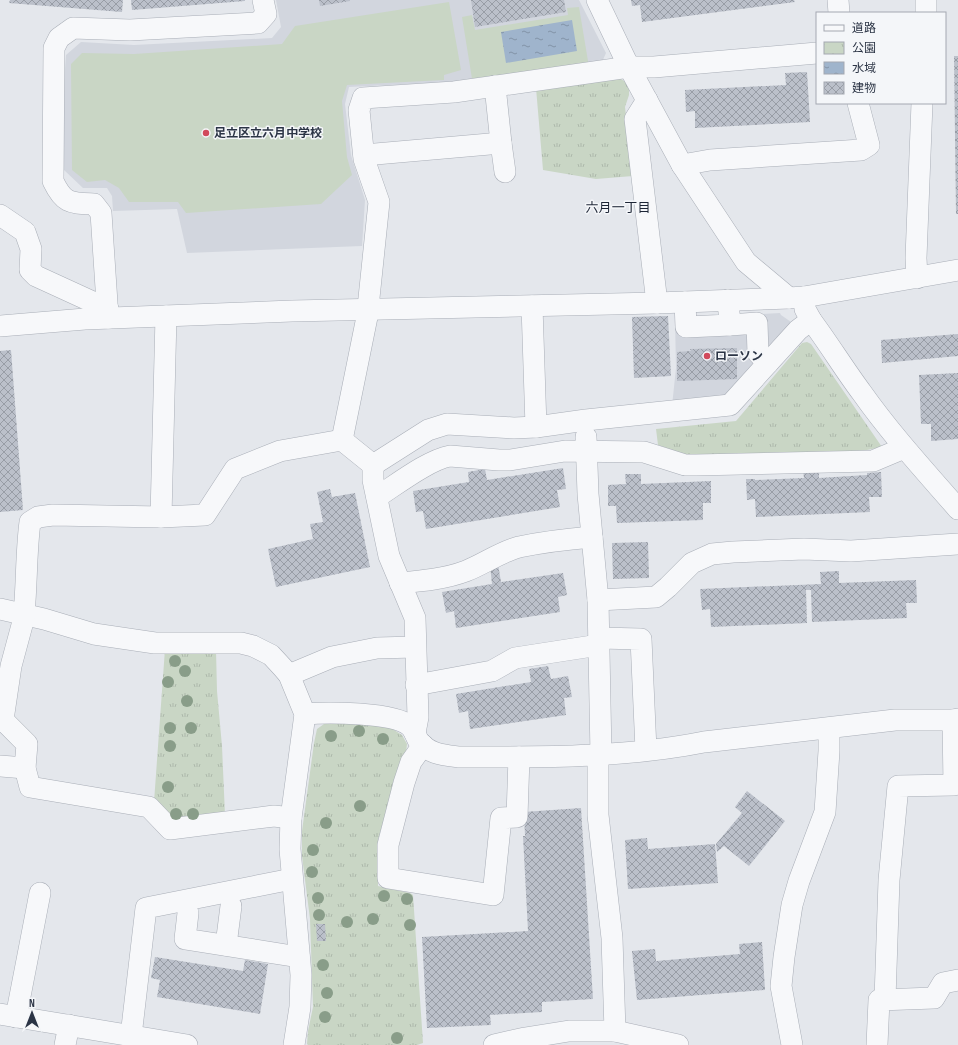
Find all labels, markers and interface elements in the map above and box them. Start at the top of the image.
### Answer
legend [816,12,946,104]
text: 道路 [852,21,876,36]
text: 公園 [852,41,876,56]
text: 水域 [852,61,876,76]
text: 建物 [852,81,876,96]
place label: 足立区立六月中学校 [214,126,322,141]
marker: 足立区立六月中学校 [201,128,211,138]
district label: 六月一丁目 [585,200,651,216]
place label: ローソン [715,349,763,364]
marker: ローソン [702,351,712,361]
north arrow [12,993,52,1033]
text: N [29,997,35,1010]

